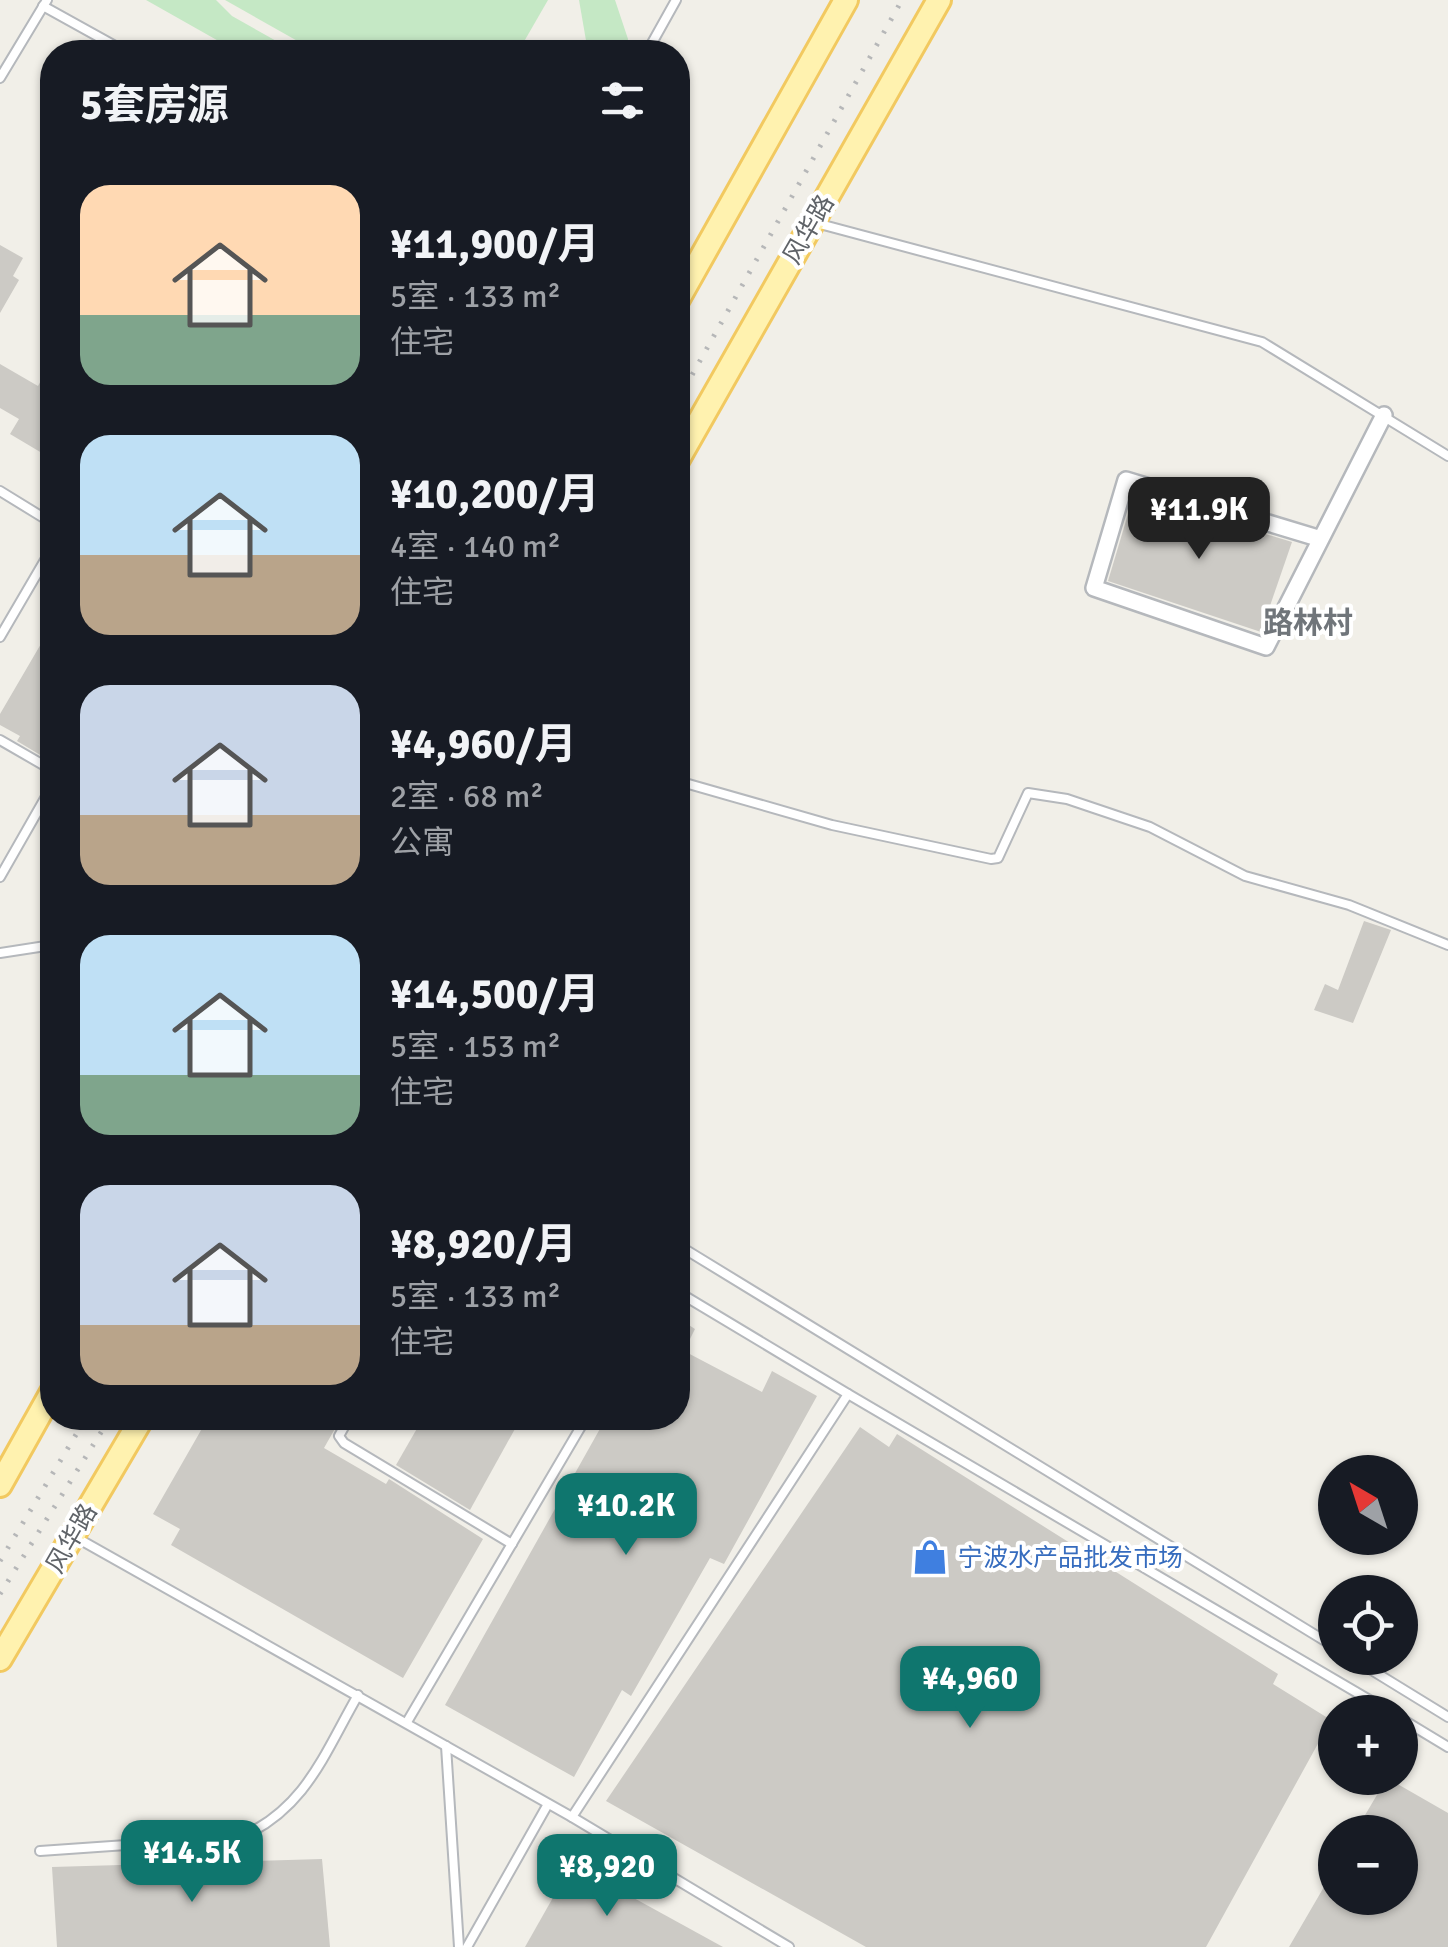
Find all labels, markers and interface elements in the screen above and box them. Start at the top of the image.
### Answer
icon: filters [595,73,650,128]
text: 5套房源 [80,80,229,131]
street label: 风华路 [776,189,841,269]
text: ¥11,900/月 [390,219,599,270]
icon: home [160,225,280,345]
text: 5室 · 133 m² [390,277,561,316]
text: 住宅 [390,323,454,362]
text: ¥10,200/月 [390,469,599,520]
icon: home [160,475,280,595]
pin: ¥11.9K [1118,477,1280,562]
text: ¥11.9K [1150,490,1248,529]
text: 4室 · 140 m² [390,527,561,566]
text: 住宅 [390,573,454,612]
district label: 路林村 [1263,605,1353,642]
text: ¥4,960/月 [390,719,577,770]
icon: home [160,725,280,845]
text: 2室 · 68 m² [390,777,544,816]
text: 公寓 [390,823,454,862]
text: ¥14,500/月 [390,969,599,1020]
icon: home [160,975,280,1095]
text: 5室 · 153 m² [390,1027,561,1066]
text: 住宅 [390,1073,454,1112]
text: ¥8,920/月 [390,1219,577,1270]
icon: home [160,1225,280,1345]
text: 5室 · 133 m² [390,1277,561,1316]
text: 住宅 [390,1323,454,1362]
north arrow [1318,1455,1418,1555]
map controls [1318,1455,1418,1915]
pin: ¥10.2K [545,1473,707,1558]
text: ¥10.2K [577,1486,675,1525]
street label: 风华路 [39,1498,104,1578]
shop icon: 宁波水产品批发市场 [911,1538,949,1576]
place label: 宁波水产品批发市场 [958,1542,1183,1573]
button: locate [1318,1575,1418,1675]
pin: ¥4,960 [889,1646,1051,1731]
text: ¥4,960 [922,1659,1018,1698]
button: + [1318,1695,1418,1795]
button: − [1318,1815,1418,1915]
pin: ¥14.5K [111,1820,273,1905]
text: ¥14.5K [143,1833,241,1872]
pin: ¥8,920 [526,1834,688,1919]
text: ¥8,920 [559,1847,655,1886]

